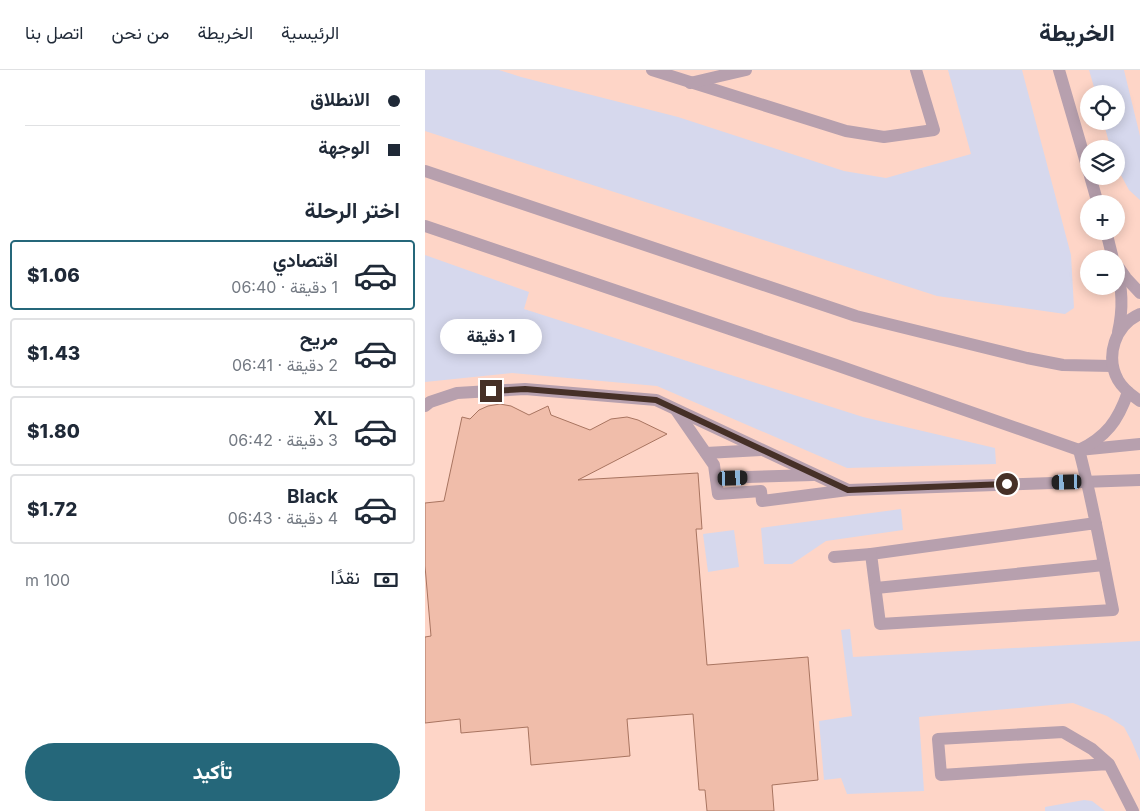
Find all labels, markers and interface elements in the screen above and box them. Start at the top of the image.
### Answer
text: الخريطة [1039,18,1115,47]
text: اتصل بنا [25,22,83,43]
text: من نحن [111,22,169,43]
text: الخريطة [197,22,253,43]
text: الرئيسية [281,22,339,43]
map controls [1080,85,1125,295]
button: locate [1080,85,1125,130]
text: الانطلاق [310,88,370,111]
text: الوجهة [318,136,370,159]
button: layers [1080,140,1125,185]
button: + [1080,195,1125,240]
text: اختر الرحلة [305,197,400,223]
text: اقتصادي [273,249,338,272]
button: − [1080,250,1125,295]
icon: car [353,253,398,298]
text: $1.06 [27,264,80,287]
text: 1 دقيقة · 06:40 [231,277,338,297]
callout: 1 دقيقة [440,318,542,354]
text: 1 دقيقة [467,326,515,346]
text: مريح [300,327,338,350]
icon: car [353,331,398,376]
text: $1.43 [27,342,80,365]
text: 2 دقيقة · 06:41 [232,355,338,375]
route end [480,380,502,402]
text: XL [313,407,338,430]
icon: car [353,409,398,454]
text: $1.80 [27,420,80,443]
text: 3 دقيقة · 06:42 [228,430,338,450]
car [717,470,748,486]
route start [996,473,1018,495]
car [1051,474,1082,490]
text: Black [287,485,338,508]
icon: car [353,487,398,532]
text: $1.72 [27,498,77,521]
text: 4 دقيقة · 06:43 [228,508,338,528]
text: نقدًا [331,566,360,589]
icon: cash [372,566,400,594]
text: 100 m [25,570,70,590]
button: تأكيد [25,743,400,801]

